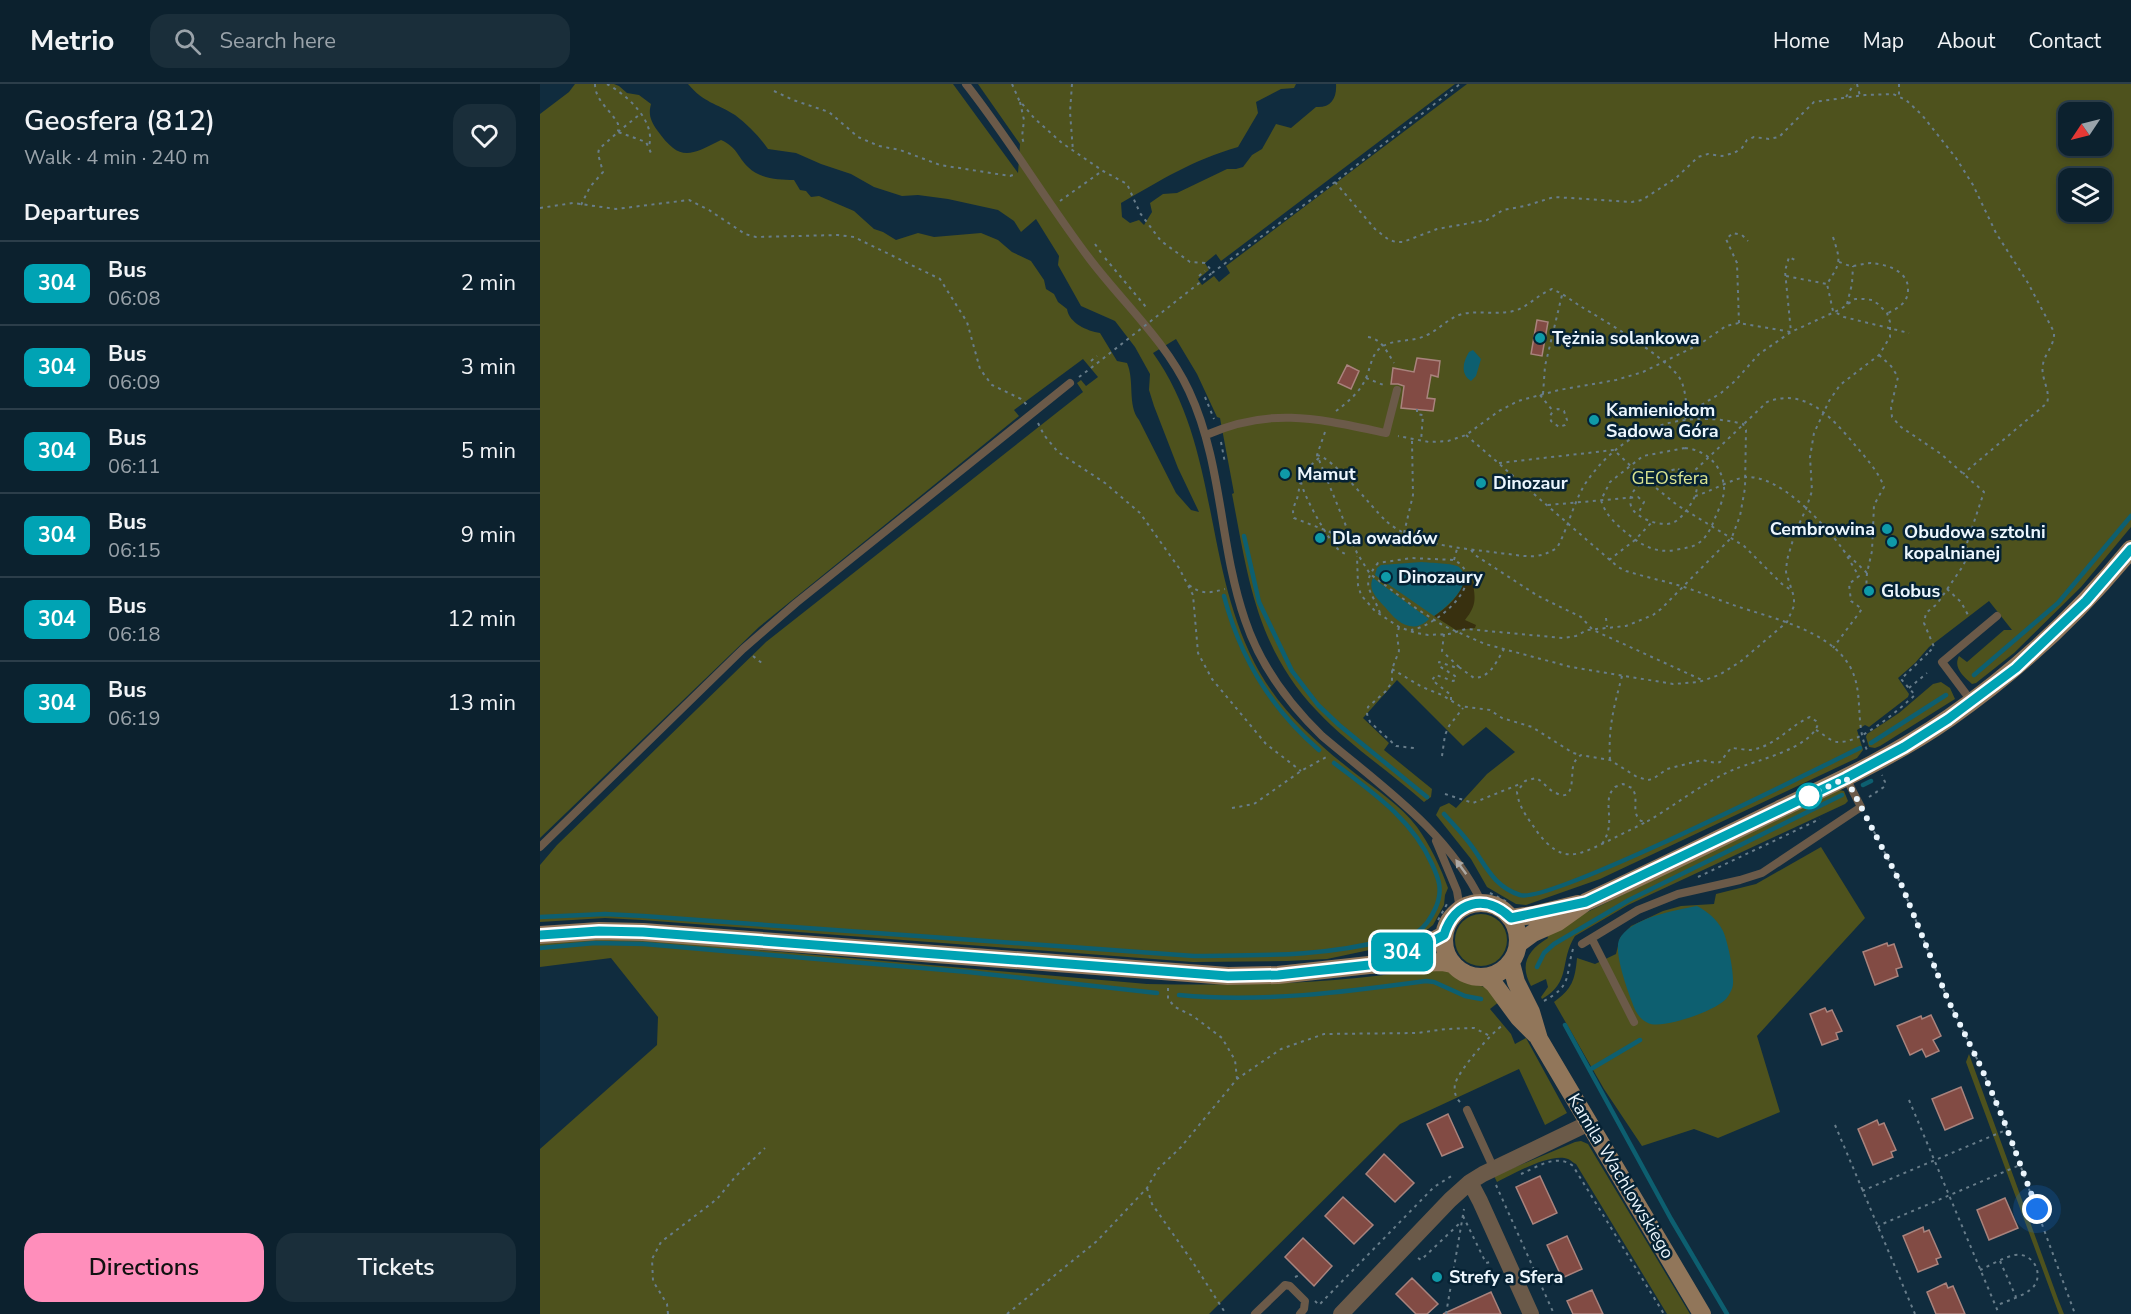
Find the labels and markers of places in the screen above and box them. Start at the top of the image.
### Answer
place label: Tężnia solankowa [1552,326,1700,350]
marker: Tężnia solankowa [1533,331,1547,345]
place label: Kamieniołom Sadowa Góra [1606,398,1719,443]
marker: Kamieniołom Sadowa Góra [1587,413,1601,427]
place label: Mamut [1297,462,1356,486]
marker: Mamut [1278,467,1292,481]
place label: Dinozaur [1493,471,1568,495]
marker: Dinozaur [1474,476,1488,490]
place label: Cembrowina [1770,517,1875,541]
place label: Obudowa sztolni kopalnianej [1904,520,2046,565]
marker: Cembrowina [1880,522,1894,536]
place label: Dla owadów [1332,526,1438,550]
marker: Dla owadów [1313,531,1327,545]
marker: Obudowa sztolni kopalnianej [1885,535,1899,549]
place label: Dinozaury [1398,565,1483,589]
marker: Dinozaury [1379,570,1393,584]
place label: Globus [1881,579,1940,603]
marker: Globus [1862,584,1876,598]
unlabelled marker [1796,783,1822,809]
place label: Strefy a Sfera [1449,1265,1563,1289]
marker: Strefy a Sfera [1430,1270,1444,1284]

